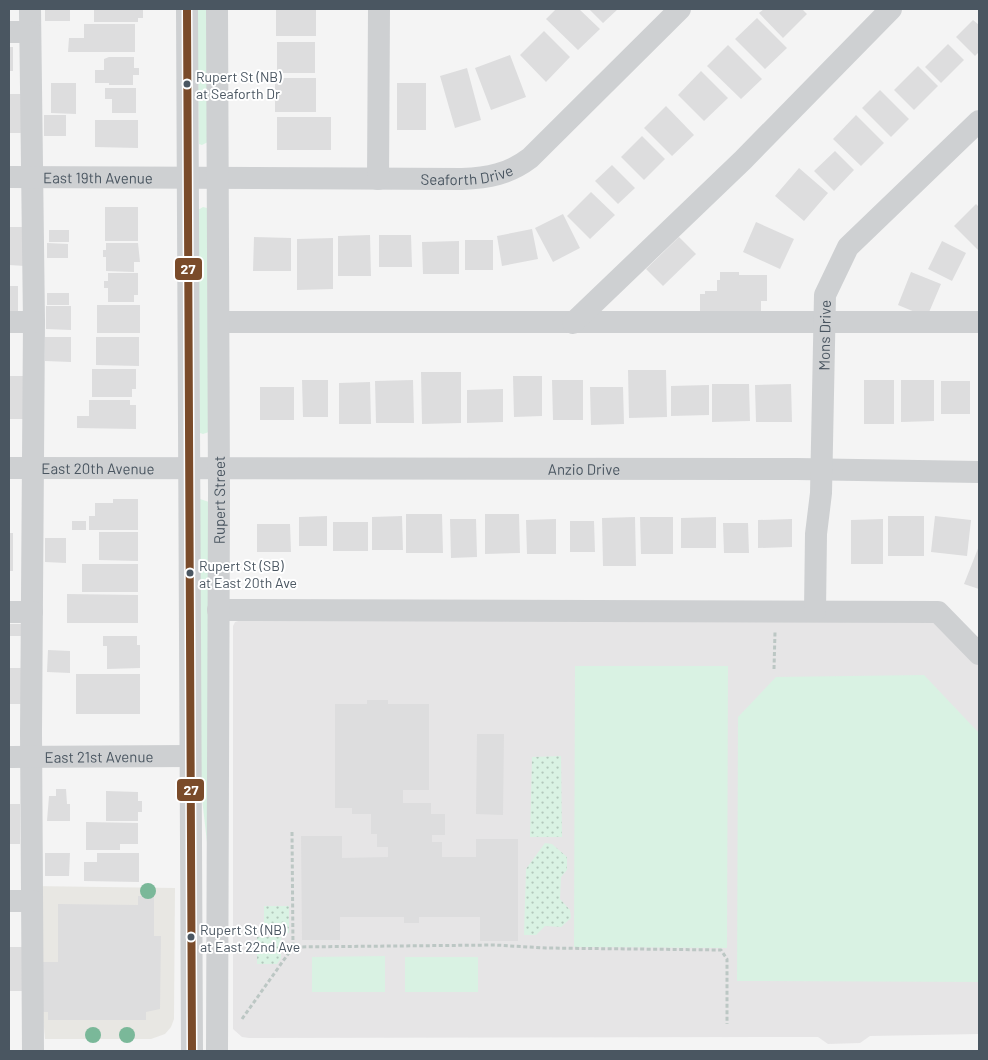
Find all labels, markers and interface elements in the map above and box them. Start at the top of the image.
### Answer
place label: Rupert St (NB) at Seaforth Dr [196,68,282,102]
marker: Rupert St (NB) at Seaforth Dr [182,79,192,89]
street label: Seaforth Drive [421,161,516,188]
street label: East 19th Avenue [43,168,153,187]
line badge: 27 [174,257,203,281]
text: 27 [181,260,195,277]
street label: Mons Drive [814,300,834,371]
street label: Rupert Street [210,456,228,544]
street label: East 20th Avenue [41,459,155,477]
street label: Anzio Drive [548,460,620,478]
place label: Rupert St (SB) at East 20th Ave [199,557,297,591]
marker: Rupert St (SB) at East 20th Ave [185,568,195,578]
street label: East 21st Avenue [44,747,154,766]
line badge: 27 [176,778,205,802]
text: 27 [184,781,198,798]
place label: Rupert St (NB) at East 22nd Ave [200,921,300,955]
marker: Rupert St (NB) at East 22nd Ave [186,932,196,942]

